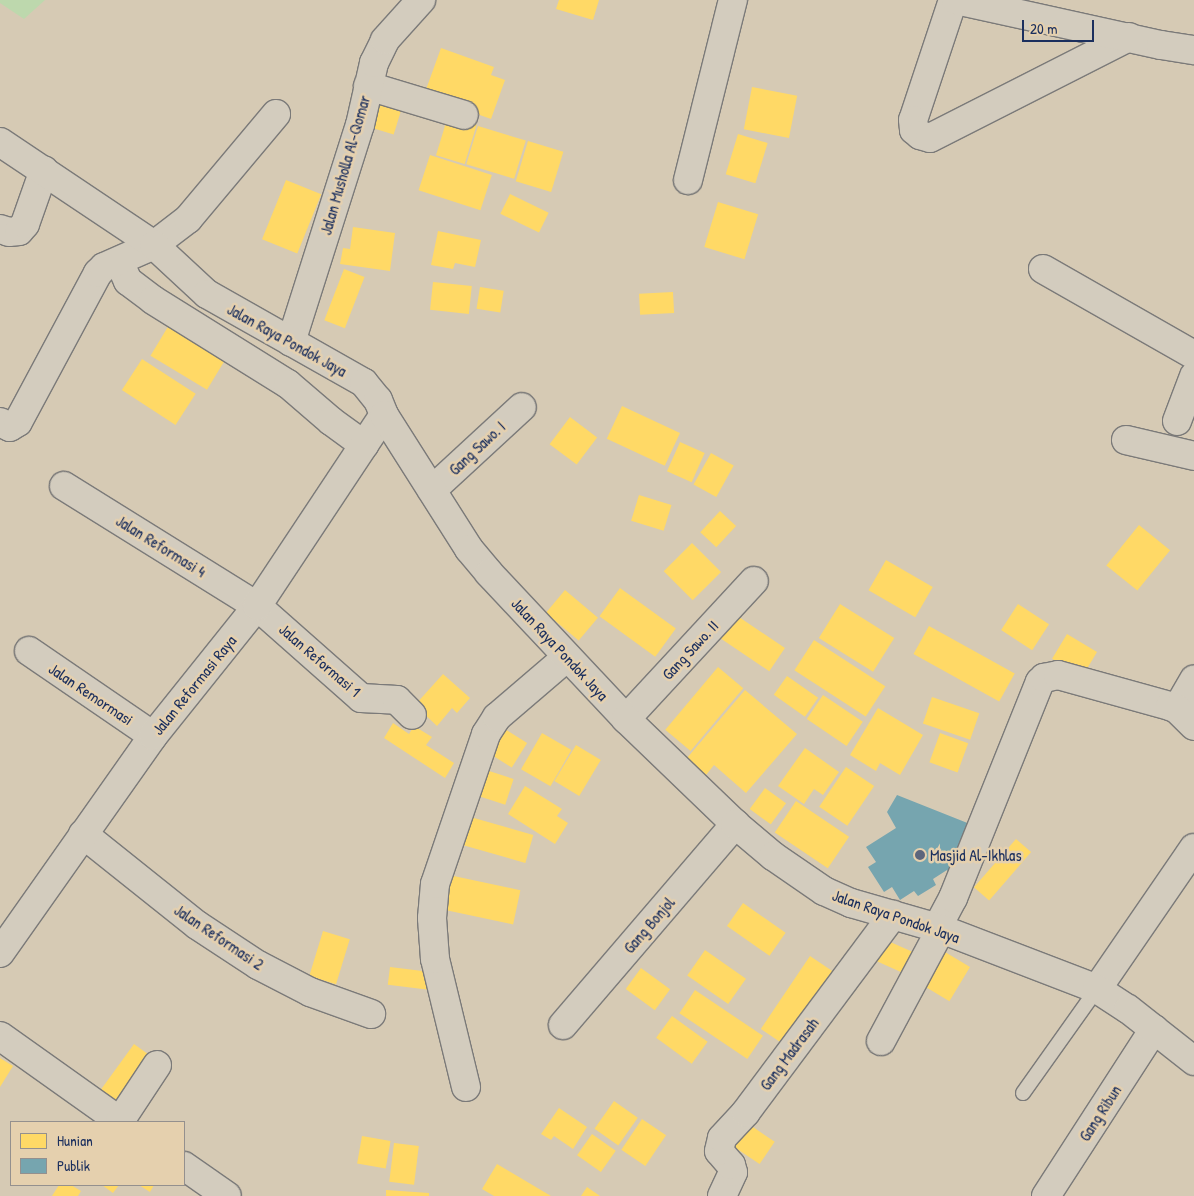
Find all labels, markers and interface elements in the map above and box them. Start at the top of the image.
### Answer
scale bar [1024,10,1096,42]
text: 20 m [1030,18,1057,39]
street label: Jalan Musholla Al-Qomar [316,93,374,237]
street label: Jalan Raya Pondok Jaya [224,299,350,381]
street label: Gang Sawo. I [445,417,509,479]
street label: Jalan Reformasi 4 [113,511,209,581]
street label: Jalan Raya Pondok Jaya [507,594,613,704]
street label: Gang Sawo. II [658,616,722,684]
street label: Jalan Reformasi 1 [275,619,365,701]
street label: Jalan Reformasi Raya [148,631,240,739]
street label: Jalan Remormasi [45,659,137,729]
place label: Masjid Al-Ikhlas [930,845,1022,865]
marker: Masjid Al-Ikhlas [914,849,926,861]
street label: Jalan Raya Pondok Jaya [830,885,962,947]
street label: Gang Bonjol [619,893,679,957]
street label: Jalan Reformasi 2 [171,900,267,974]
street label: Gang Madrasah [756,1014,822,1094]
street label: Gang Ribun [1075,1081,1125,1145]
legend [10,1121,185,1186]
text: Hunian [57,1130,93,1151]
text: Publik [57,1155,90,1176]

